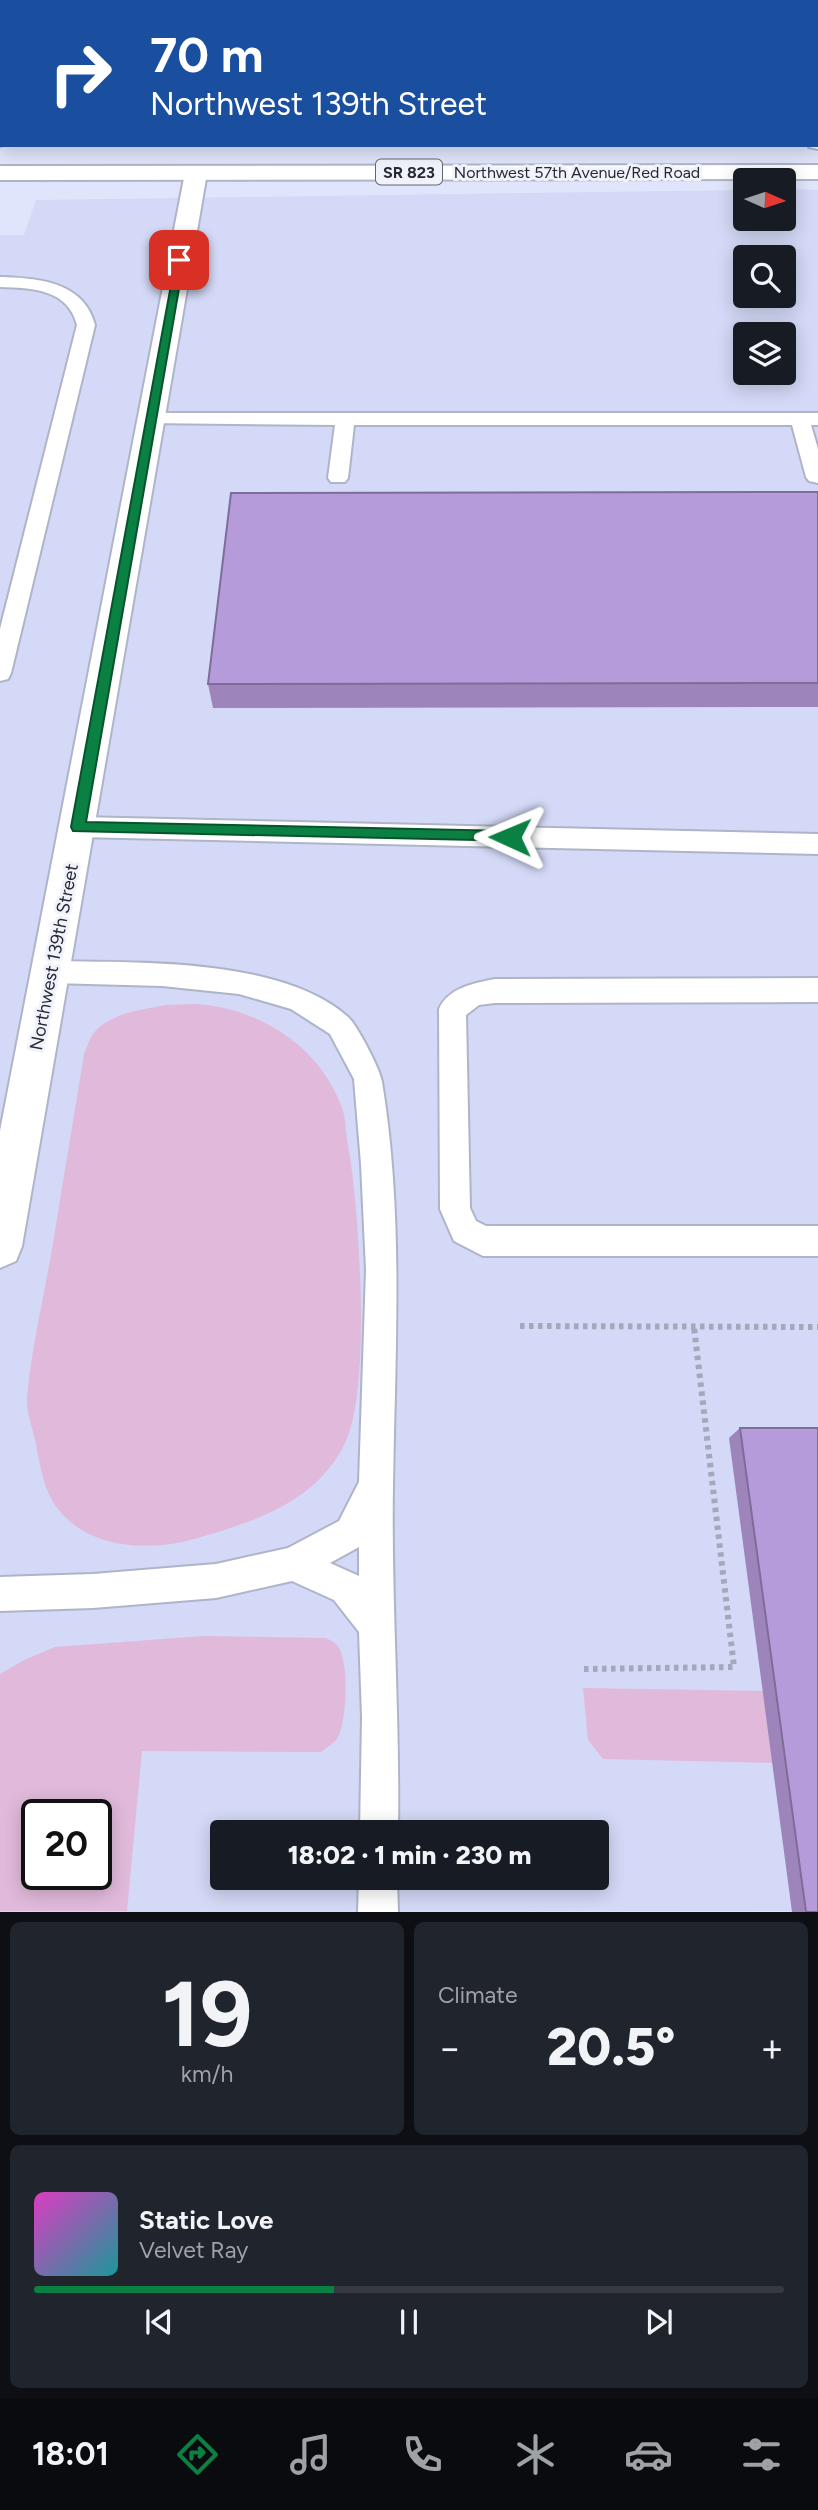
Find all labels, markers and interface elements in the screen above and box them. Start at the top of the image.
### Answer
text: 70 m [150,25,263,84]
icon: right [35,28,126,119]
text: Northwest 139th Street [150,85,487,123]
road number: SR 823 [376,160,442,184]
street label: Northwest 57th Avenue/Red Road [454,163,700,182]
north arrow [733,168,796,231]
map controls [733,168,796,385]
pin [149,230,209,290]
icon: arrive [160,241,198,279]
button: search [733,245,796,308]
button: layers [733,322,796,385]
position arrow [473,800,547,874]
street label: Northwest 139th Street [25,862,83,1052]
speed limit sign: 20 [21,1799,112,1890]
text: 18:02 · 1 min · 230 m [288,1839,531,1871]
text: 19 [161,1960,253,2069]
text: Climate [438,1981,517,2009]
text: 20.5° [547,2016,675,2078]
text: − [438,2025,462,2071]
text: + [760,2025,784,2071]
text: km/h [181,2060,233,2088]
text: Static Love [139,2204,273,2236]
text: Velvet Ray [139,2236,248,2264]
icon: previous [140,2303,178,2341]
icon: pause [390,2303,428,2341]
icon: next [640,2303,678,2341]
icon: directions [173,2430,222,2479]
icon: music [286,2430,335,2479]
icon: phone [398,2430,447,2479]
icon: climate [511,2430,560,2479]
icon: car [624,2430,673,2479]
icon: filters [737,2430,786,2479]
text: 18:01 [32,2435,109,2473]

